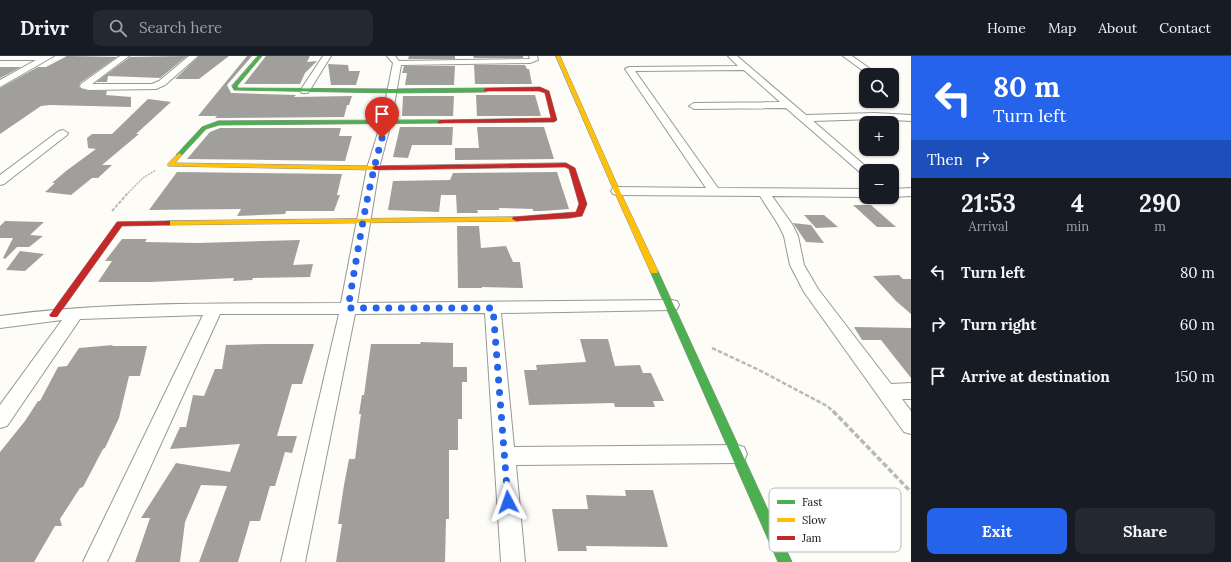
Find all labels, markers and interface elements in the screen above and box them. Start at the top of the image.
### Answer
search box [93,10,373,46]
text: Drivr [20,16,69,40]
icon: search [107,17,129,39]
text: Search here [139,18,222,37]
text: Home [987,19,1026,37]
text: Map [1048,19,1076,37]
text: About [1098,19,1137,37]
text: Contact [1159,19,1211,37]
map controls [859,68,899,204]
button: search [859,68,899,108]
text: 80 m [993,69,1060,105]
icon: left [927,72,979,124]
pin [365,97,399,138]
icon: arrive [371,103,393,125]
text: Turn left [993,104,1066,127]
button: + [859,116,899,156]
icon: right [971,148,993,170]
text: Then [927,150,963,169]
button: − [859,164,899,204]
text: 21:53 [961,188,1016,219]
text: 4 [1071,188,1084,219]
text: 290 [1139,188,1181,219]
text: Arrival [969,218,1008,235]
text: min [1066,218,1089,235]
text: m [1154,218,1166,235]
icon: left [927,261,949,283]
text: Turn left [961,263,1025,282]
text: 80 m [1180,263,1215,282]
icon: right [927,313,949,335]
text: Turn right [961,315,1037,334]
text: 60 m [1180,315,1215,334]
icon: arrive [927,365,949,387]
text: Arrive at destination [961,367,1110,386]
text: 150 m [1175,367,1215,386]
position arrow [487,481,529,523]
legend [769,488,901,552]
text: Fast [802,495,823,509]
button: Exit [927,508,1067,554]
button: Share [1075,508,1215,554]
text: Slow [802,513,827,527]
text: Jam [801,531,822,545]

